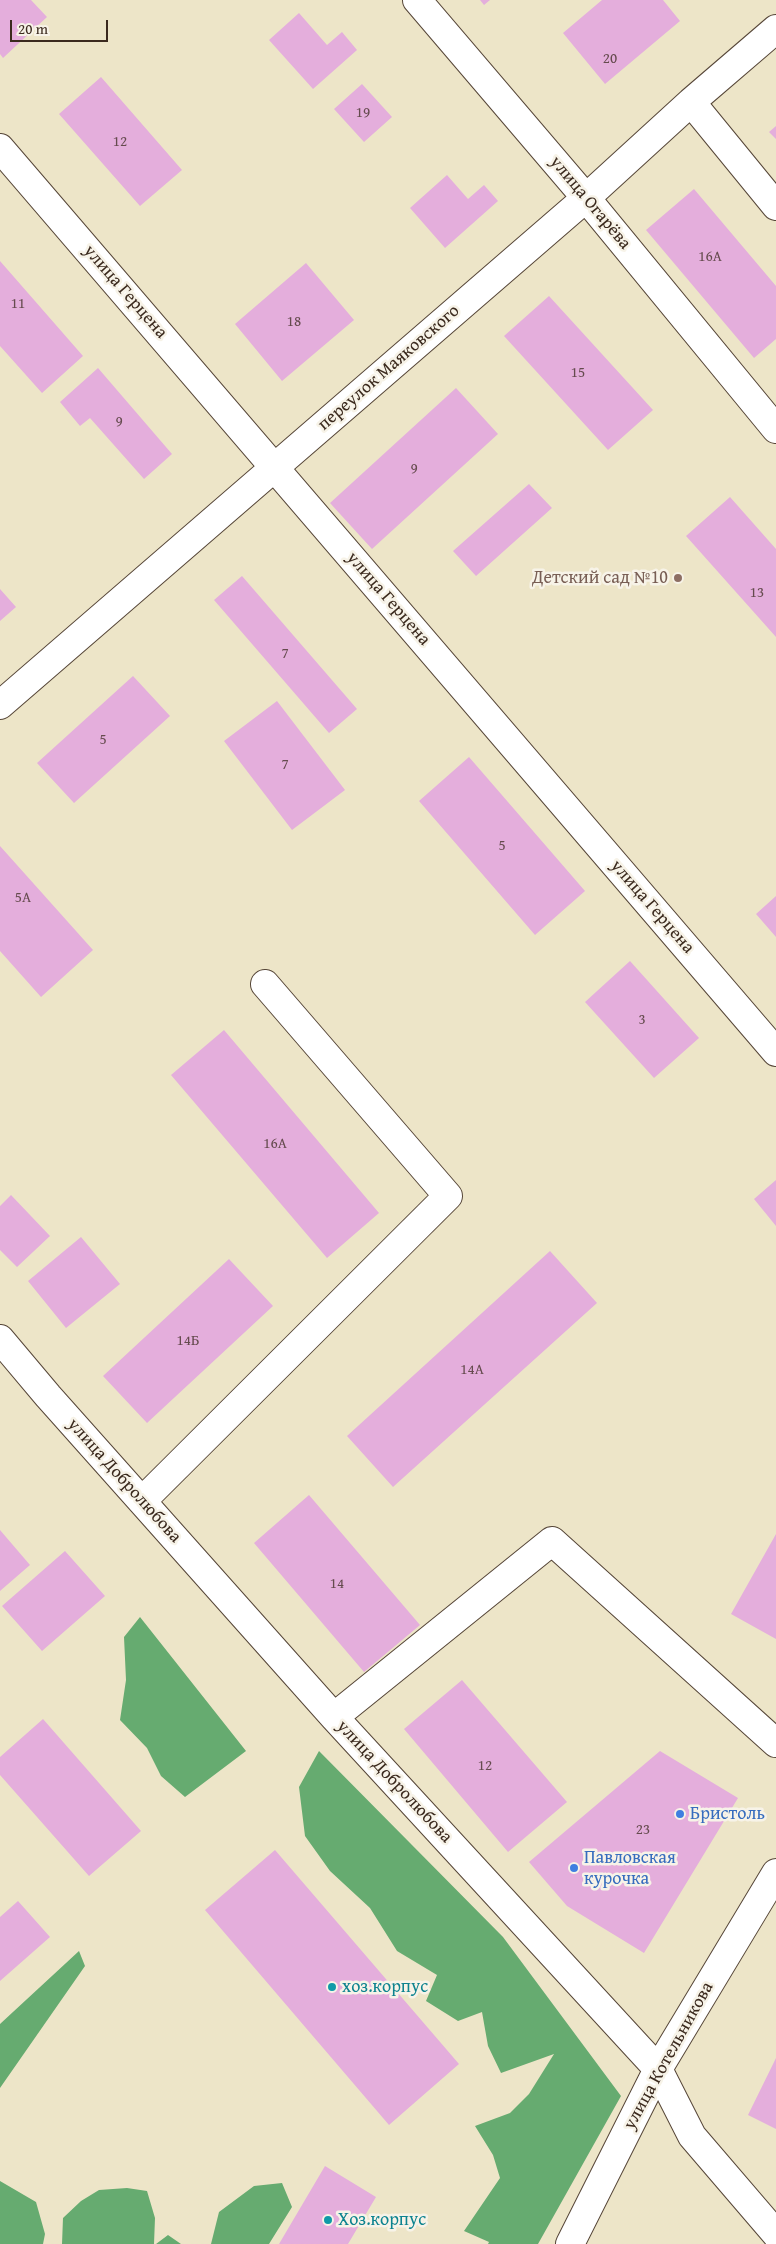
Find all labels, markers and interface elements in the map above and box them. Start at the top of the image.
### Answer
scale bar [12,10,110,42]
text: 20 m [18,18,48,39]
house number: 20 [603,50,617,68]
house number: 19 [356,104,370,122]
house number: 12 [113,133,127,151]
street label: улица Огарёва [545,152,635,254]
street label: улица Герцена [78,241,172,343]
house number: 16А [698,248,722,266]
house number: 11 [11,295,25,313]
street label: переулок Маяковского [314,300,464,436]
house number: 18 [287,313,301,331]
house number: 15 [571,364,585,382]
house number: 9 [115,413,123,431]
house number: 9 [410,460,418,478]
street label: улица Герцена [341,548,435,650]
place label: Детский сад №10 [532,567,668,589]
marker: Детский сад №10 [672,572,684,584]
house number: 13 [750,584,764,602]
house number: 7 [281,645,289,663]
house number: 5 [99,731,107,749]
house number: 7 [281,756,289,774]
house number: 5 [498,837,506,855]
street label: улица Герцена [605,856,699,958]
house number: 5А [15,889,31,907]
house number: 3 [638,1011,646,1029]
house number: 16А [263,1135,287,1153]
house number: 14Б [177,1332,199,1350]
house number: 14А [460,1361,484,1379]
street label: улица Добролюбова [62,1414,186,1548]
house number: 14 [330,1575,344,1593]
street label: улица Добролюбова [332,1716,456,1848]
house number: 12 [478,1757,492,1775]
place label: Бристоль [690,1803,765,1825]
marker: Бристоль [674,1808,686,1820]
house number: 23 [636,1821,650,1839]
place label: Павловская курочка [584,1847,676,1890]
marker: Павловская курочка [568,1862,580,1874]
place label: хоз.корпус [342,1976,428,1998]
street label: улица Котельникова [619,1978,719,2134]
marker: хоз.корпус [326,1981,338,1993]
place label: Хоз.корпус [338,2209,426,2231]
marker: Хоз.корпус [322,2214,334,2226]

